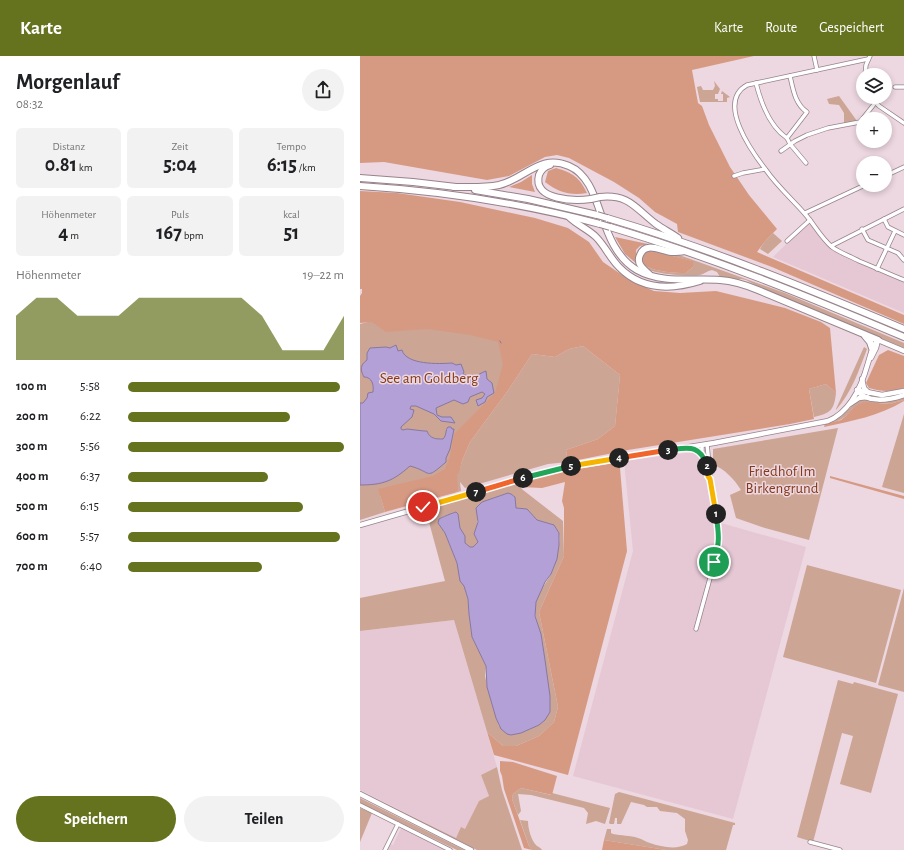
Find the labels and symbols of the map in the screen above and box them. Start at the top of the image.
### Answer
park label: See am Goldberg [380,371,479,386]
pin: 3 [658,440,678,460]
pin: 4 [609,448,629,468]
pin: 5 [561,456,581,476]
pin: 2 [697,456,717,476]
park label: Friedhof Im Birkengrund [746,464,819,496]
pin: 6 [513,468,533,488]
pin: 7 [466,482,486,502]
pin [406,490,440,524]
pin: 1 [706,504,726,524]
pin [697,545,731,579]

